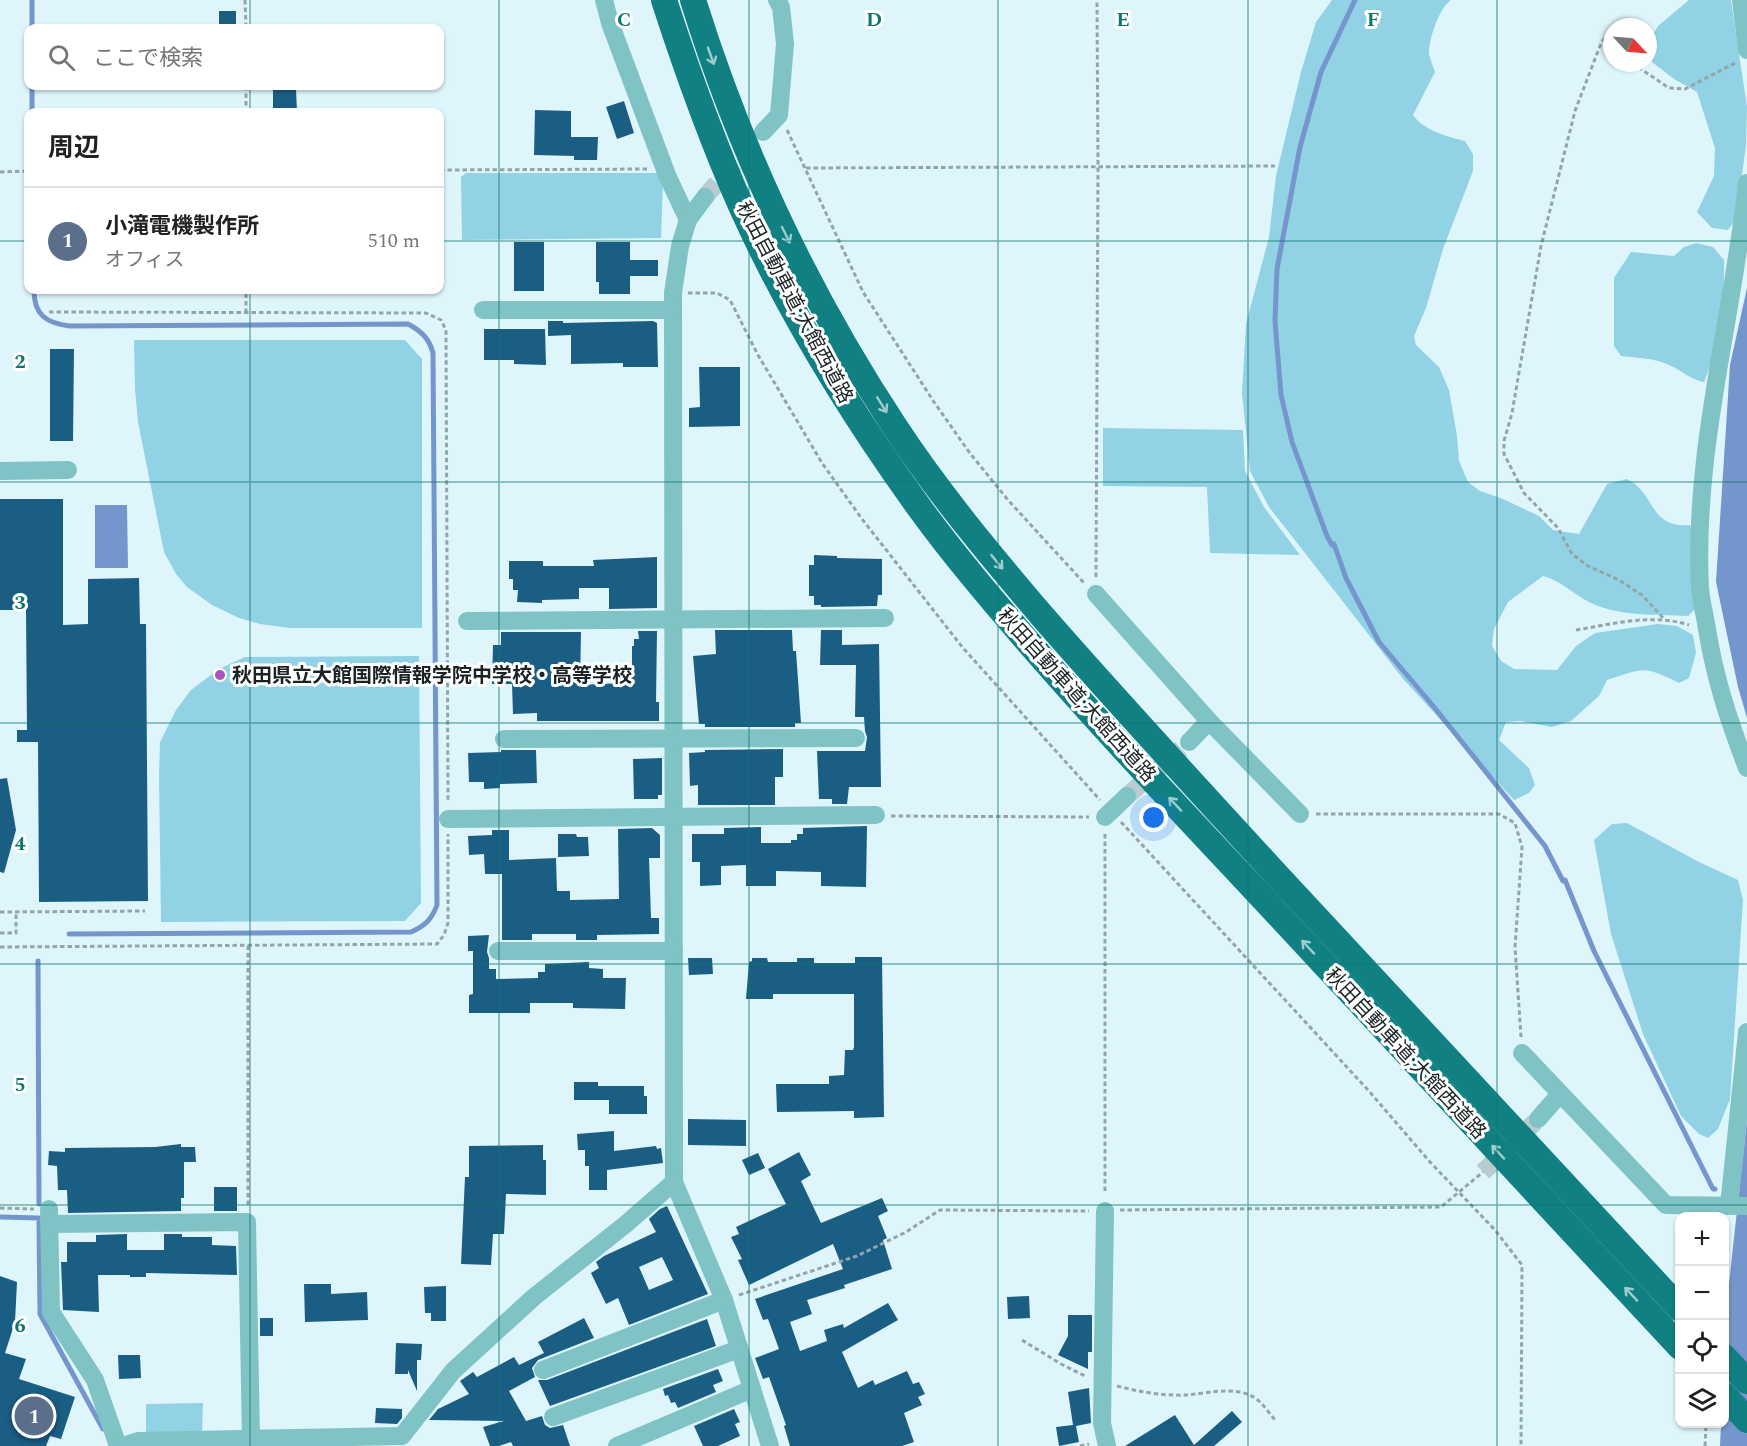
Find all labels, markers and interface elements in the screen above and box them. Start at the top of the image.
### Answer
text: C [617,5,631,35]
text: D [866,5,882,35]
text: E [1116,5,1130,35]
text: F [1367,5,1379,35]
north arrow [1603,18,1657,72]
search box [24,24,444,90]
icon: search [45,41,78,74]
text: ここで検索 [93,42,203,75]
one-way arrow [706,46,717,64]
text: 周辺 [48,128,100,168]
street label: 秋田自動車道;大館西道路 [728,196,860,409]
text: 小滝電機製作所 [105,210,259,243]
text: 1 [62,226,73,256]
text: 510 m [368,226,420,256]
one-way arrow [781,226,793,244]
text: オフィス [105,245,185,275]
text: 2 [14,347,26,377]
one-way arrow [876,396,888,413]
one-way arrow [991,554,1004,570]
text: 3 [14,588,26,618]
street label: 秋田自動車道;大館西道路 [990,602,1163,789]
place label: 秋田県立大館国際情報学院中学校・高等学校 [232,661,632,691]
marker: 秋田県立大館国際情報学院中学校・高等学校 [213,668,227,682]
one-way arrow [1168,797,1183,812]
your location [1139,803,1168,832]
text: 4 [14,829,26,859]
one-way arrow [1301,940,1315,955]
street label: 秋田自動車道;大館西道路 [1318,961,1493,1146]
text: 5 [14,1070,26,1100]
one-way arrow [1491,1144,1505,1159]
map controls [1675,1212,1729,1428]
button: + [1675,1212,1729,1266]
button: − [1675,1266,1729,1320]
one-way arrow [1624,1287,1638,1302]
text: 6 [14,1311,26,1341]
button: locate [1675,1320,1729,1374]
button: layers [1675,1374,1729,1428]
pin: 1 [15,1394,54,1438]

